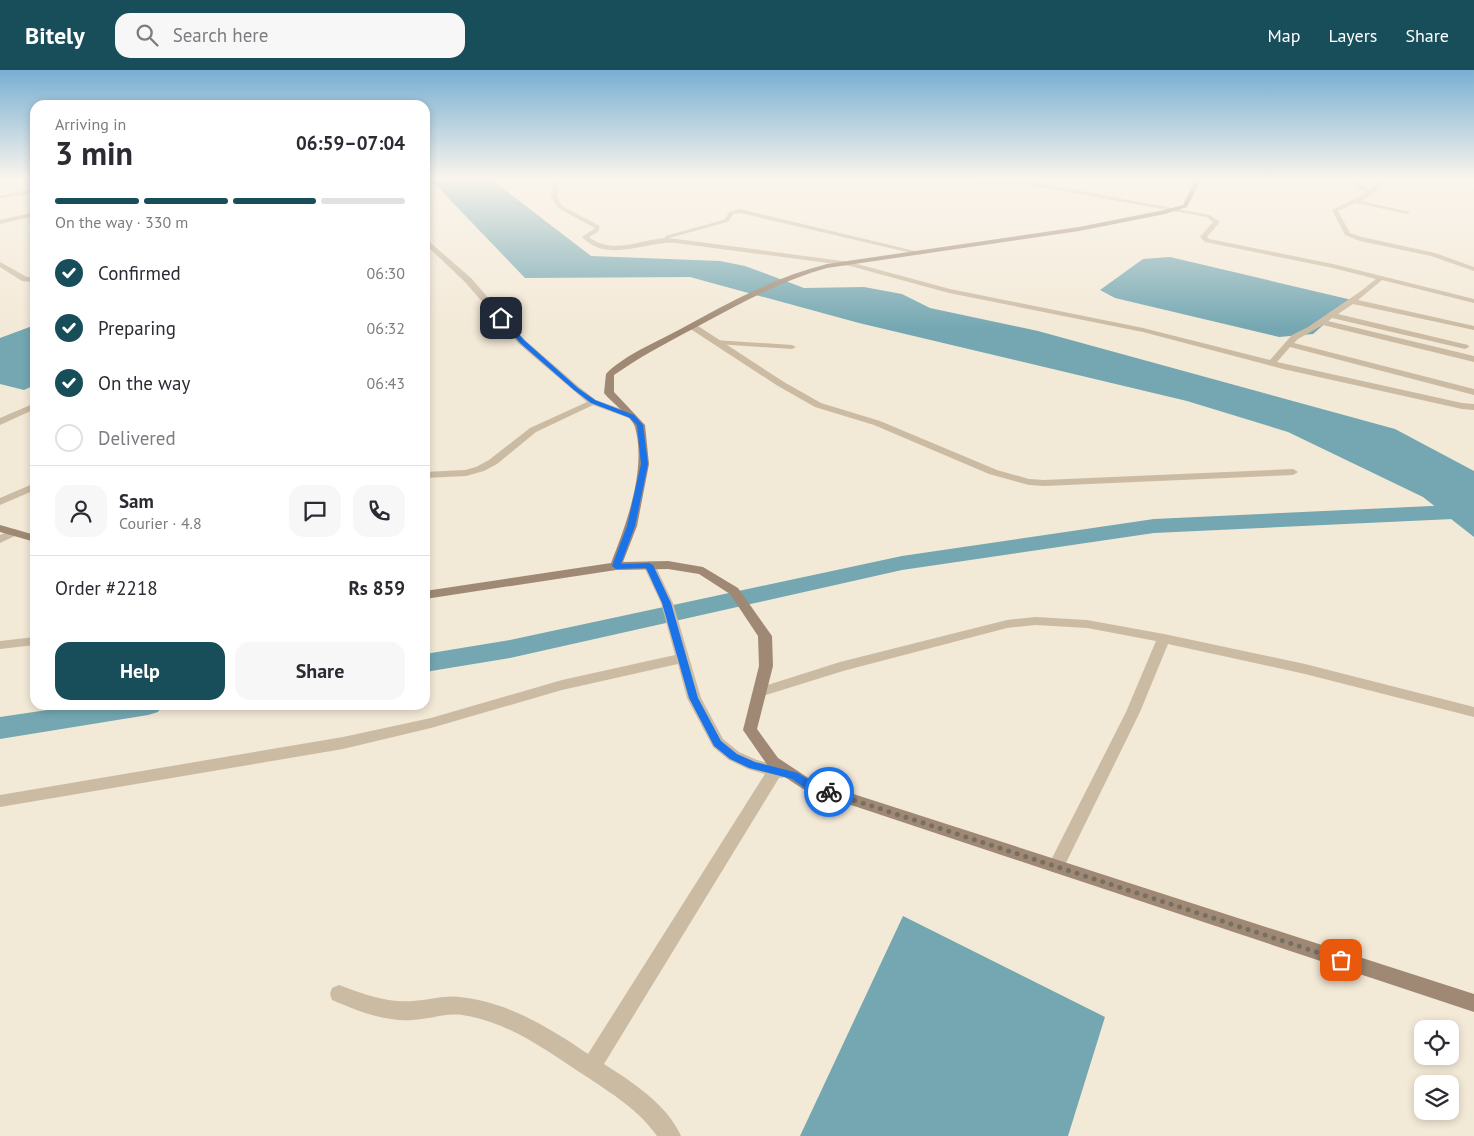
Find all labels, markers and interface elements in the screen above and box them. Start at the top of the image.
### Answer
search box [115,13,465,58]
text: Bitely [25,20,85,51]
icon: search [133,21,161,49]
text: Search here [173,23,268,47]
text: Map [1268,24,1300,47]
text: Layers [1328,24,1377,47]
text: Share [1405,24,1449,47]
text: Arriving in [55,114,126,134]
text: 06:59–07:04 [296,131,405,155]
text: 3 min [55,132,133,174]
text: On the way · 330 m [55,212,188,232]
icon: check [55,259,83,287]
text: Confirmed [98,261,181,285]
text: 06:30 [367,263,405,283]
pin [480,297,522,339]
icon: home [487,304,515,332]
icon: check [55,314,83,342]
text: Preparing [98,316,176,340]
text: 06:32 [367,318,405,338]
icon: check [55,369,83,397]
text: On the way [98,371,190,395]
text: 06:43 [367,373,405,393]
text: Delivered [98,426,176,450]
button: person [55,485,107,537]
button: chat [289,485,341,537]
button: phone [353,485,405,537]
text: Sam [119,489,154,513]
text: Courier · 4.8 [119,513,202,533]
text: Order #2218 [55,576,158,600]
text: Rs 859 [348,576,405,600]
button: Help [55,642,225,700]
button: Share [235,642,405,700]
courier [804,767,854,817]
icon: bike [815,778,843,806]
pin [1320,939,1362,981]
icon: bag [1327,946,1355,974]
map controls [1414,1020,1459,1120]
button: locate [1414,1020,1459,1065]
button: layers [1414,1075,1459,1120]

